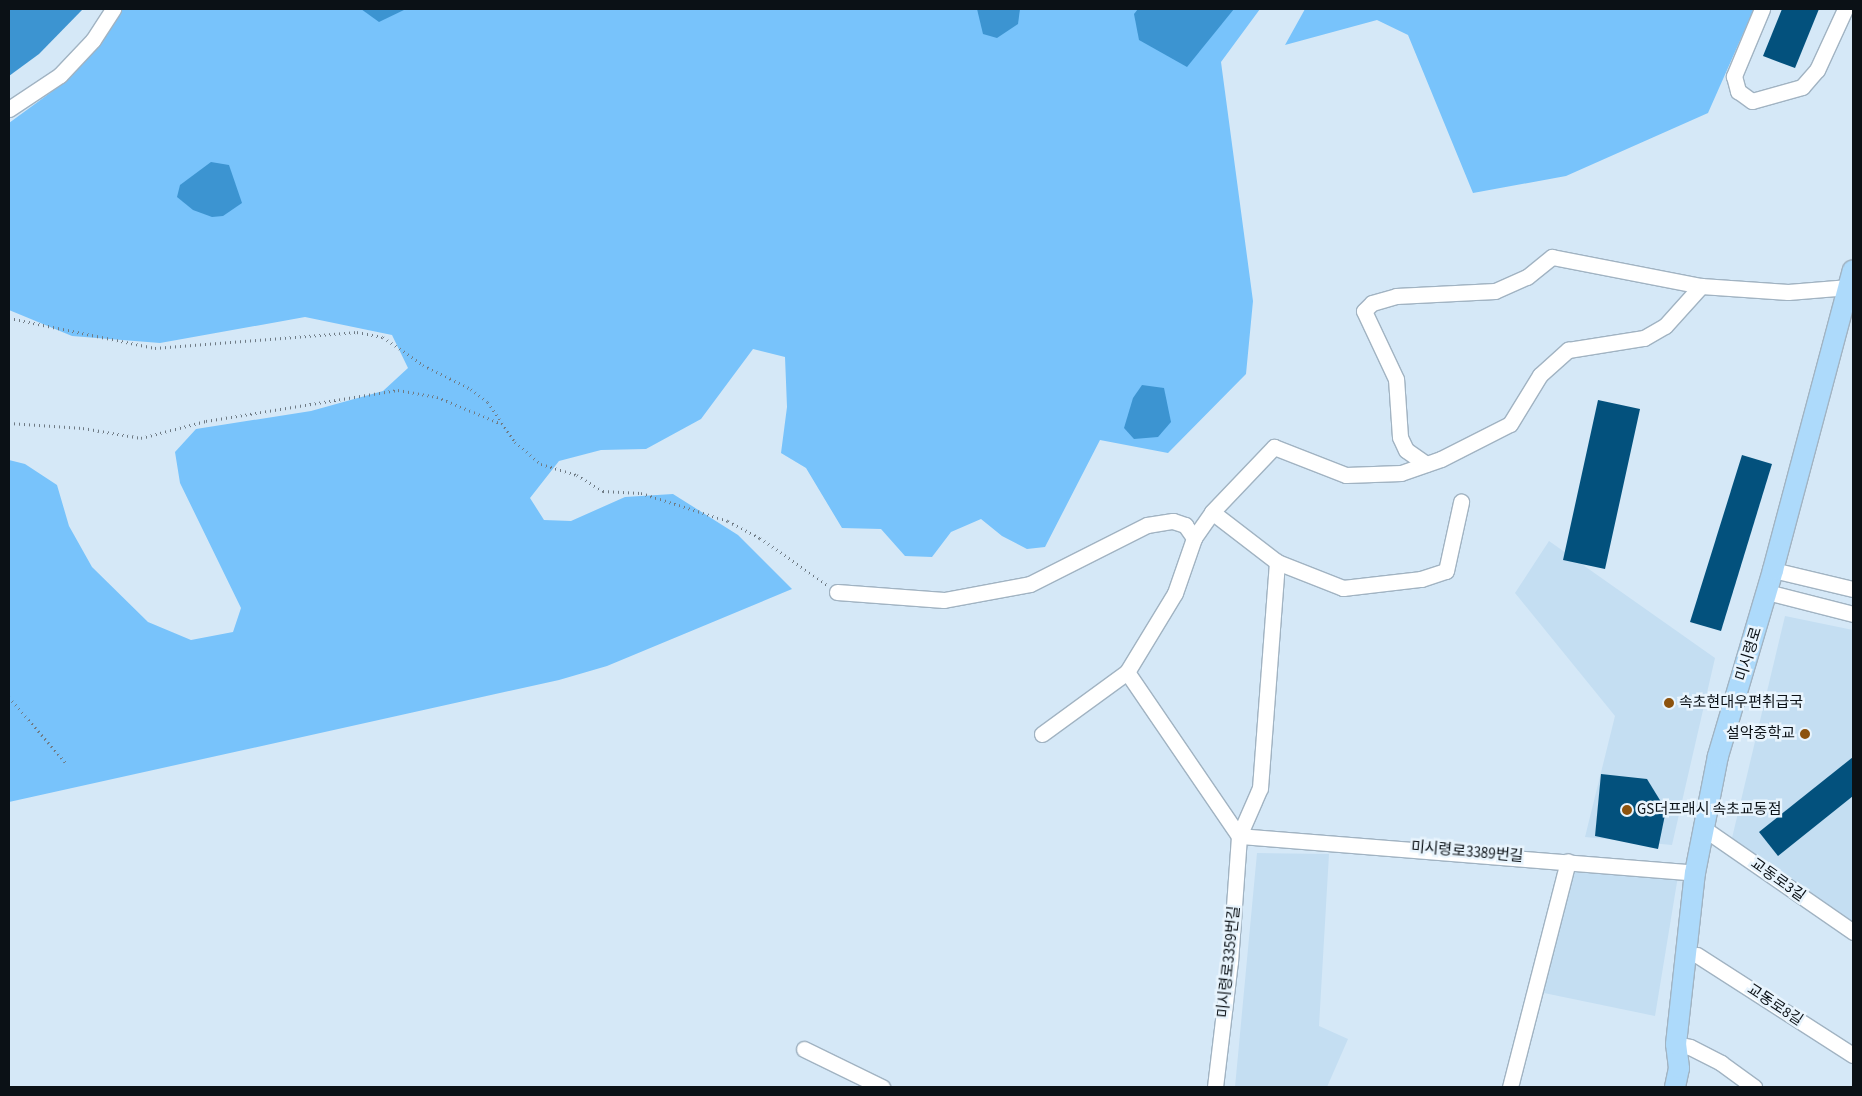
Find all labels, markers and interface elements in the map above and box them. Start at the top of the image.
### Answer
street label: 미시령로 [1732,625,1766,683]
place label: 속초현대우편취급국 [1679,694,1803,712]
marker: 속초현대우편취급국 [1663,697,1675,709]
place label: 설악중학교 [1726,725,1795,743]
marker: 설악중학교 [1799,728,1811,740]
place label: GS더프래시 속초교동점 [1637,801,1781,819]
marker: GS더프래시 속초교동점 [1621,804,1633,816]
street label: 미시령로3389번길 [1410,838,1524,866]
street label: 교동로3길 [1747,855,1809,905]
street label: 미시령로3359번길 [1214,905,1244,1019]
street label: 교동로8길 [1744,980,1806,1030]

